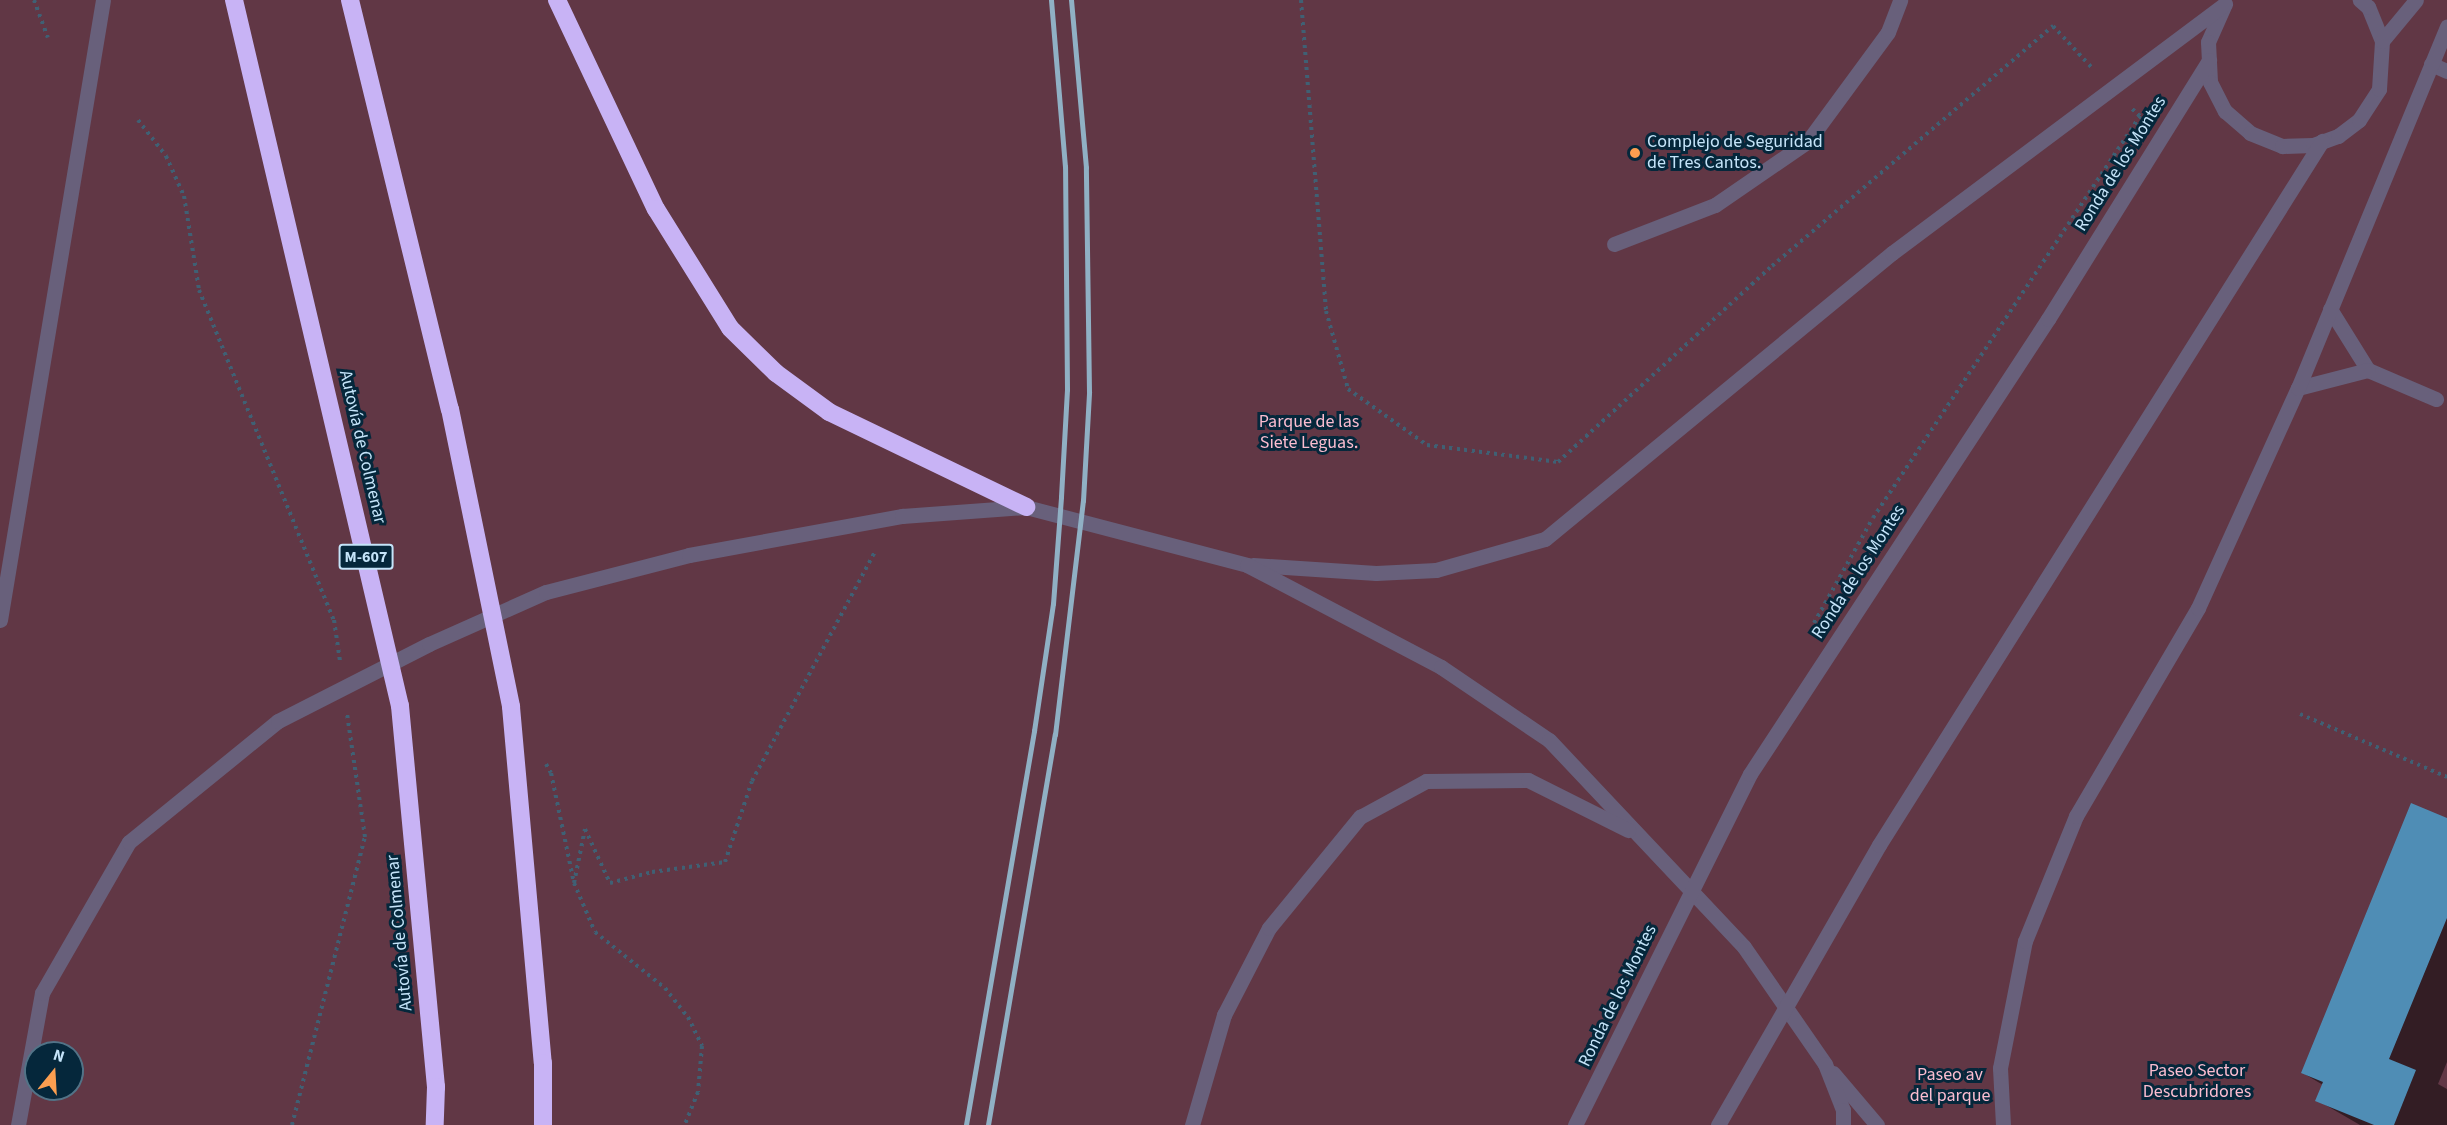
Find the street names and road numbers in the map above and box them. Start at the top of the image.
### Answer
street label: Ronda de los Montes [2071,92,2171,236]
street label: Autovía de Colmenar [334,368,390,526]
street label: Ronda de los Montes [1808,501,1910,643]
road number: M-607 [338,544,394,570]
street label: Autovía de Colmenar [382,854,418,1012]
street label: Ronda de los Montes [1574,921,1662,1071]

